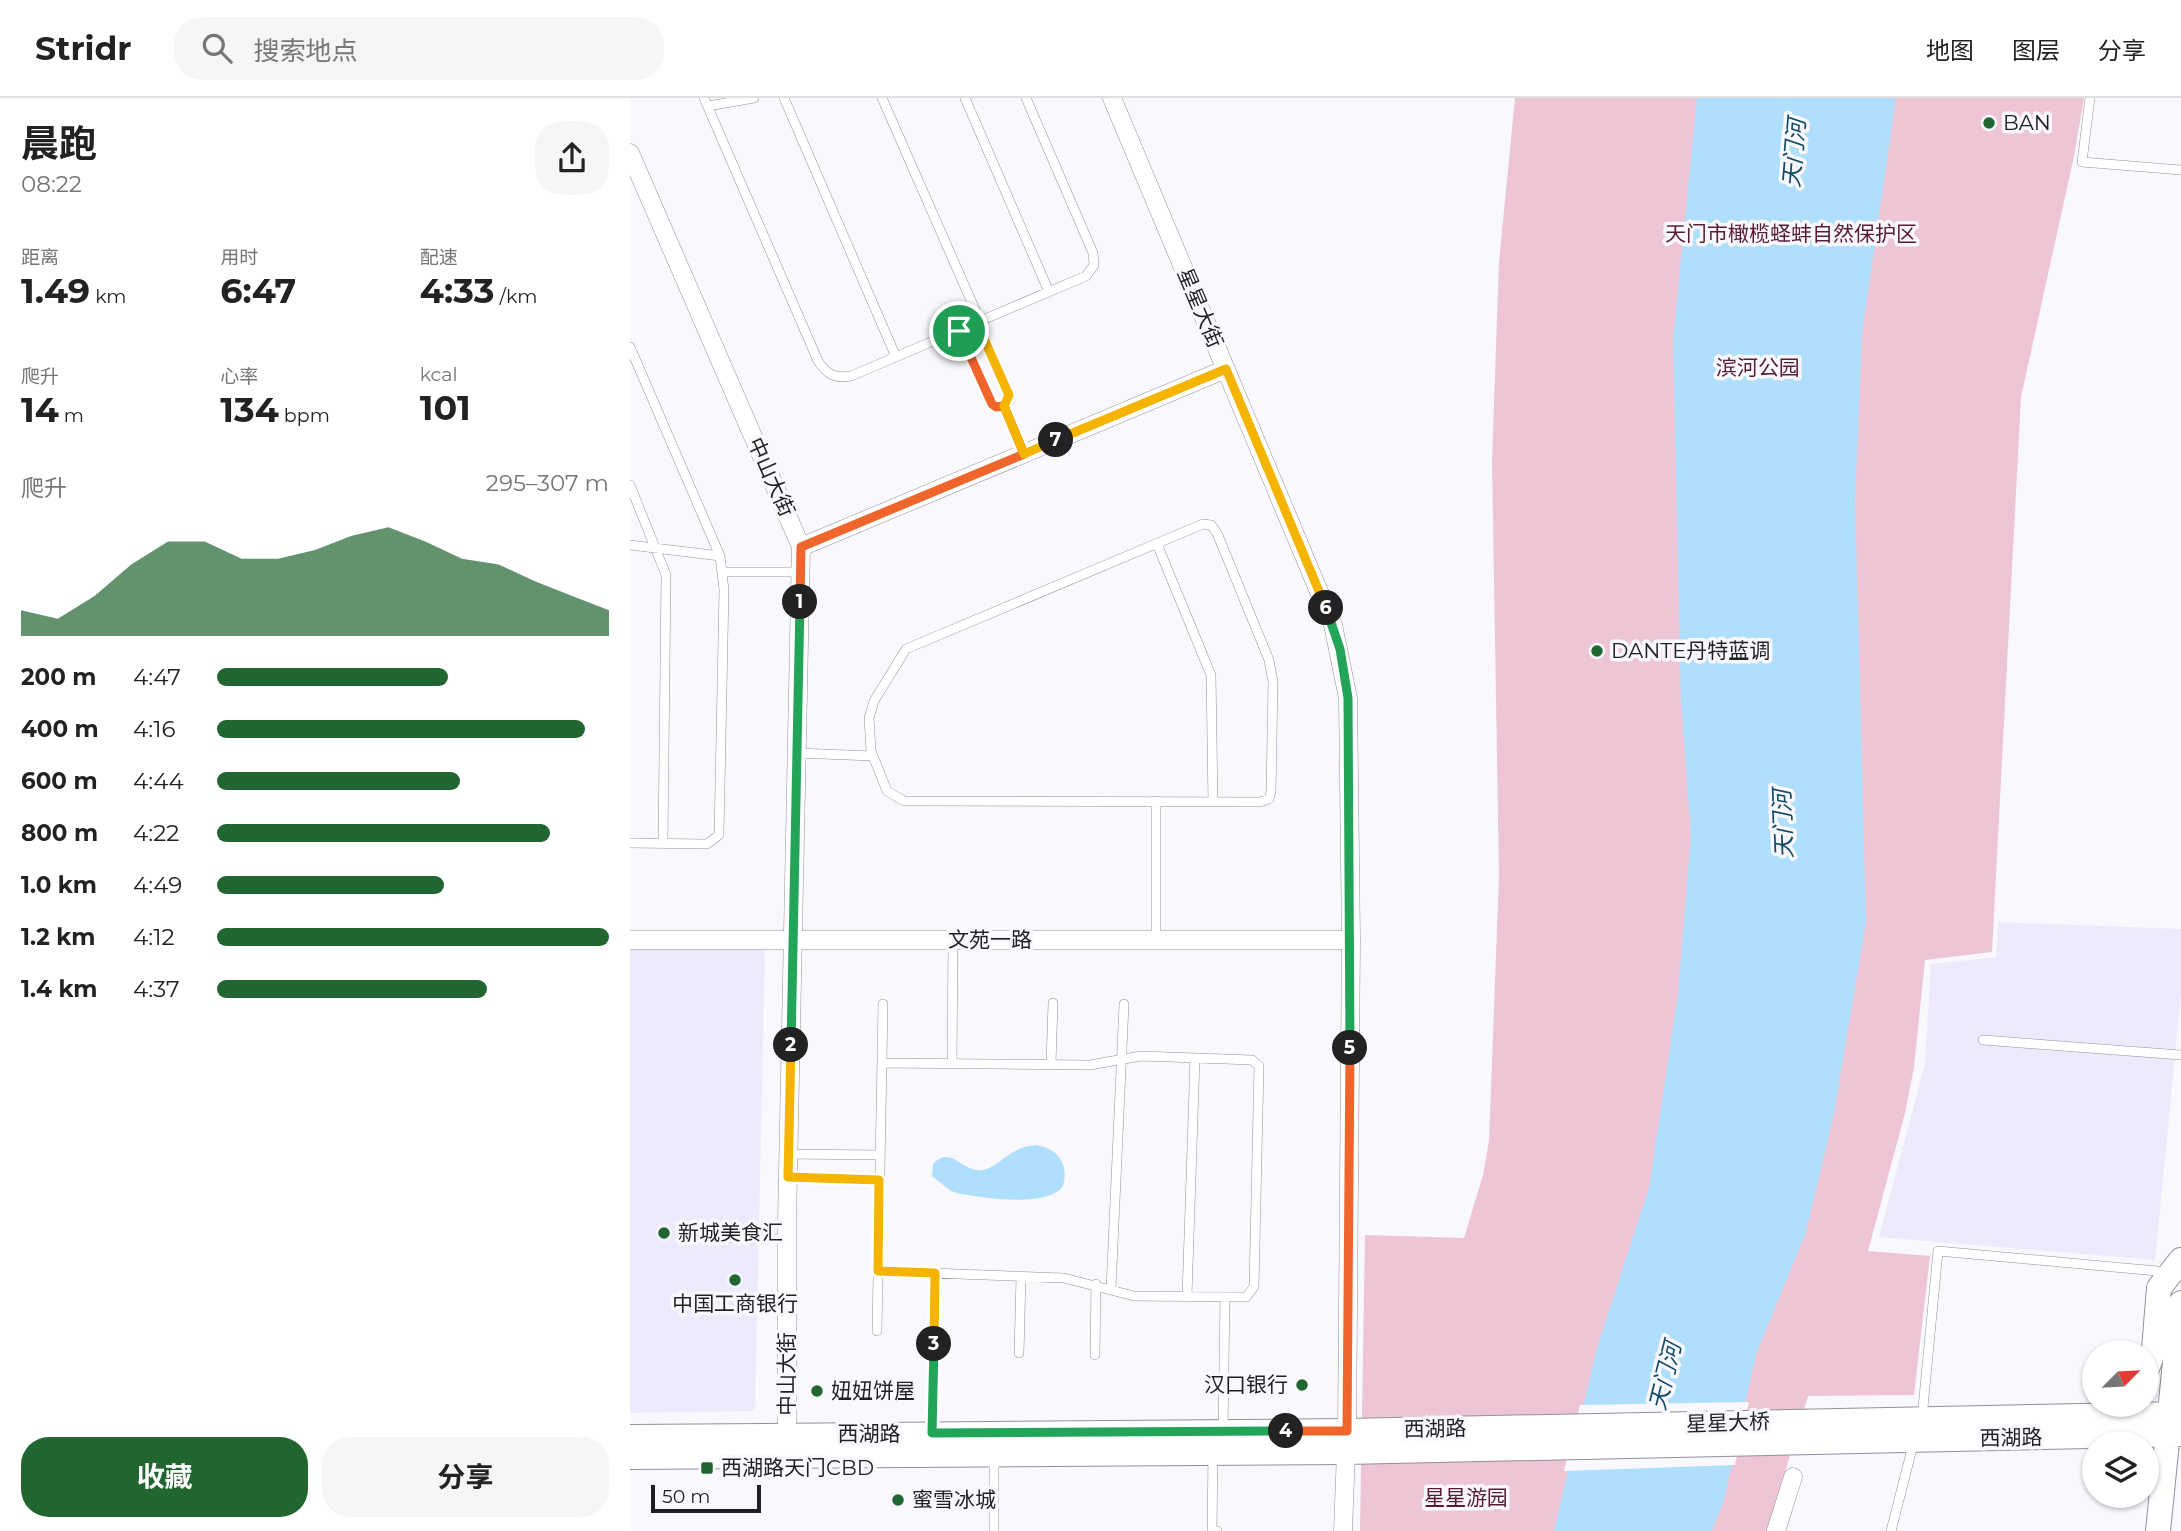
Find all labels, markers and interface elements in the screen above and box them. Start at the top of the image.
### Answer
search box [174,17,664,80]
text: Stridr [35,28,132,68]
icon: search [198,29,236,67]
text: 搜索地点 [254,35,358,67]
text: 地图 [1926,36,1974,65]
text: 图层 [2012,36,2060,65]
text: 分享 [2098,36,2146,65]
place label: BAN [2003,110,2051,135]
water label: 天门河 [1777,113,1811,189]
marker: BAN [1981,115,1997,131]
text: 晨跑 [21,120,97,167]
button: share [535,121,609,195]
text: 08:22 [21,170,82,198]
park label: 天门市橄榄蛏蚌自然保护区 [1665,221,1917,246]
text: 距离 [21,246,59,269]
text: 用时 [220,246,258,269]
text: 配速 [420,246,458,269]
street label: 星星大街 [1173,264,1228,351]
text: 1.49 [21,269,90,312]
text: 6:47 [220,269,296,312]
text: 4:33 [420,269,495,312]
text: km [90,285,127,308]
text: /km [495,285,537,308]
pin [929,301,989,361]
icon: arrive [940,312,978,350]
park label: 滨河公园 [1716,355,1800,380]
text: kcal [420,363,458,386]
text: 爬升 [21,365,59,388]
text: 心率 [220,365,258,388]
text: 101 [420,386,471,429]
text: 14 [21,388,59,431]
text: 134 [220,388,279,431]
text: m [59,404,84,427]
text: bpm [279,404,330,427]
pin: 7 [1038,422,1074,458]
text: 7 [1050,428,1061,451]
street label: 中山大街 [743,433,800,520]
text: 295–307 m [486,469,609,497]
text: 爬升 [21,474,67,502]
pin: 1 [782,584,818,620]
text: 1 [796,590,803,613]
pin: 6 [1308,590,1344,626]
text: 6 [1319,596,1332,619]
place label: DANTE丹特蓝调 [1611,638,1770,663]
marker: DANTE丹特蓝调 [1589,643,1605,659]
text: 200 m [21,663,96,691]
text: 4:47 [133,663,181,691]
text: 400 m [21,715,99,743]
text: 4:16 [133,715,176,743]
text: 600 m [21,767,98,795]
text: 4:44 [133,767,184,795]
water label: 天门河 [1768,785,1798,859]
text: 800 m [21,819,98,847]
text: 4:22 [133,819,179,847]
text: 1.0 km [21,871,97,899]
text: 4:49 [133,871,182,899]
text: 1.2 km [21,923,95,951]
text: 4:12 [133,923,175,951]
street label: 文苑一路 [948,927,1032,952]
text: 1.4 km [21,975,98,1003]
text: 4:37 [133,975,179,1003]
pin: 2 [774,1028,808,1062]
pin: 5 [1332,1030,1368,1066]
text: 2 [785,1033,796,1056]
text: 5 [1344,1036,1355,1059]
place label: 新城美食汇 [678,1220,783,1245]
marker: 新城美食汇 [656,1225,672,1241]
marker: 中国工商银行 [727,1272,743,1288]
place label: 中国工商银行 [672,1291,798,1316]
pin: 3 [916,1326,952,1362]
street label: 中山大街 [774,1332,799,1416]
text: 3 [928,1332,939,1355]
water label: 天门河 [1643,1335,1688,1413]
north arrow [2082,1340,2160,1418]
map controls [2082,1340,2159,1508]
place label: 汉口银行 [1204,1372,1288,1397]
marker: 汉口银行 [1294,1377,1310,1393]
place label: 妞妞饼屋 [831,1378,915,1403]
marker: 妞妞饼屋 [809,1383,825,1399]
street label: 星星大桥 [1686,1409,1770,1436]
pin: 4 [1268,1414,1304,1448]
street label: 西湖路 [1403,1415,1467,1442]
text: 4 [1279,1419,1292,1442]
street label: 西湖路 [838,1421,901,1446]
street label: 西湖路 [1979,1424,2043,1451]
button: layers [2082,1431,2159,1508]
button: 收藏 [21,1437,308,1517]
button: 分享 [322,1437,609,1517]
place label: 西湖路天门CBD [721,1455,874,1480]
marker: 西湖路天门CBD [699,1460,715,1476]
scale bar [651,1482,761,1514]
text: 50 m [662,1485,710,1508]
park label: 星星游园 [1424,1485,1508,1510]
place label: 蜜雪冰城 [912,1487,996,1512]
marker: 蜜雪冰城 [890,1492,906,1508]

